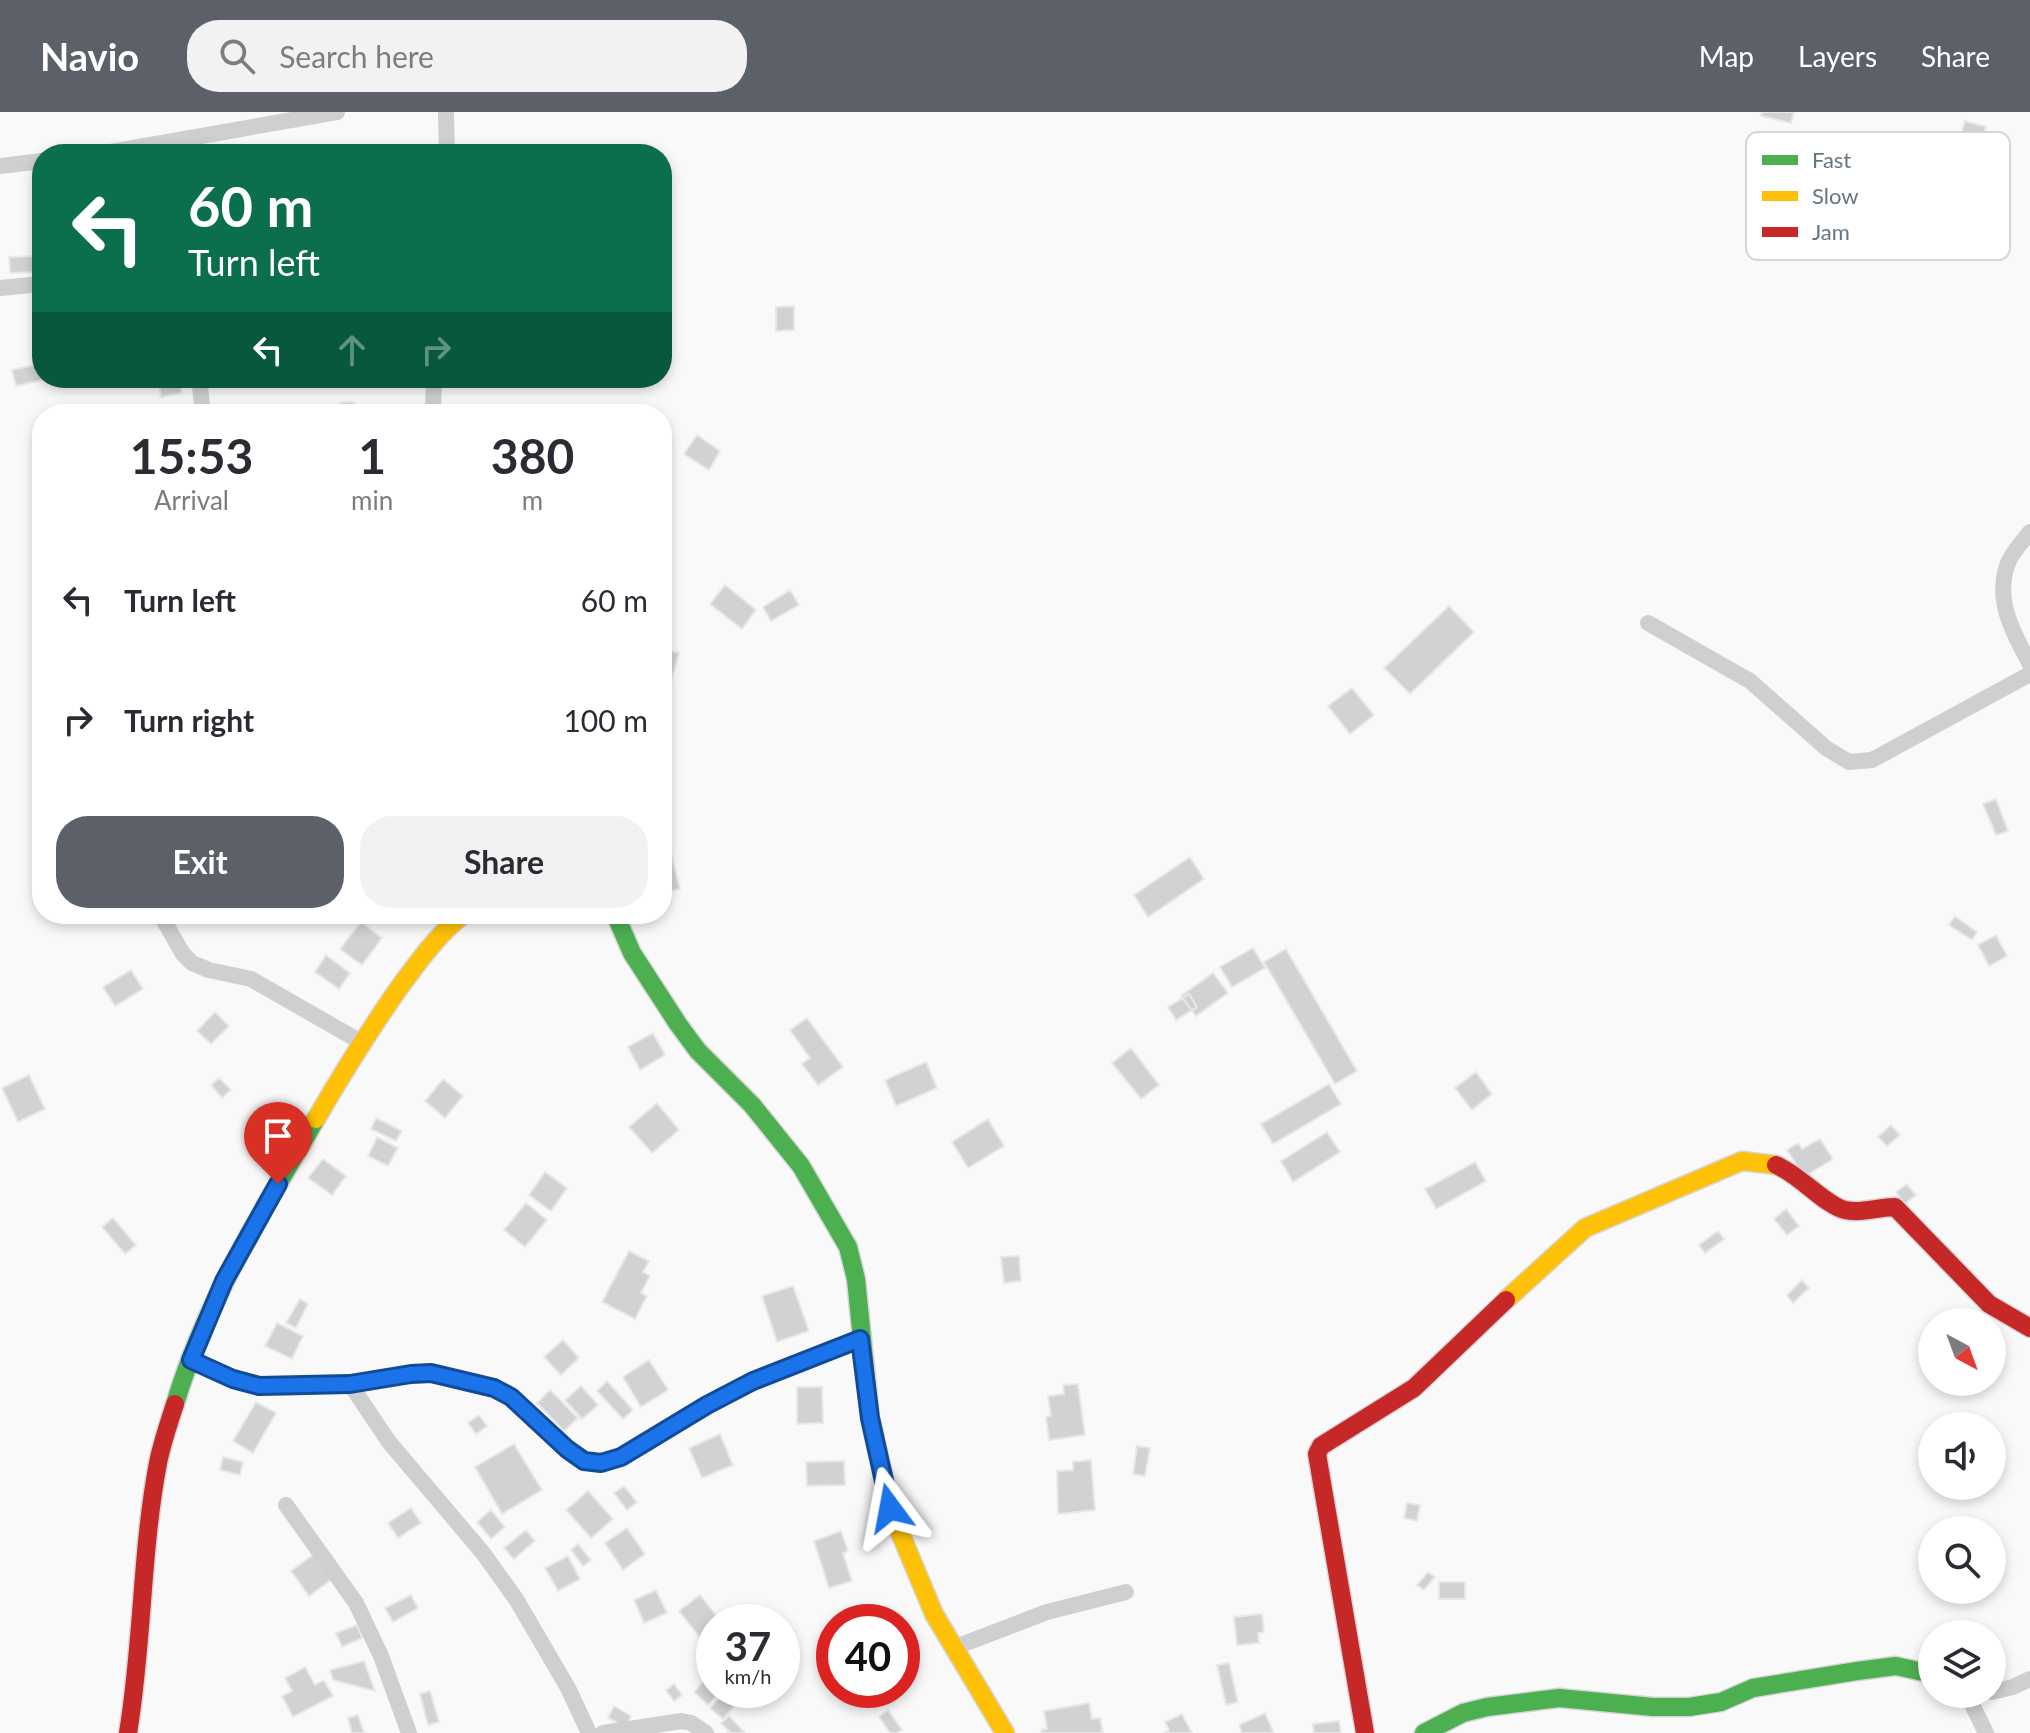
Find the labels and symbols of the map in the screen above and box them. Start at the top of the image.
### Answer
legend [1746,132,2010,260]
text: Fast [1812,146,1851,173]
text: Slow [1812,182,1859,209]
text: Jam [1812,218,1850,245]
pin [244,1102,312,1184]
north arrow [1918,1308,2006,1396]
position arrow [848,1466,932,1550]
speed limit sign: 40 [816,1604,920,1708]

